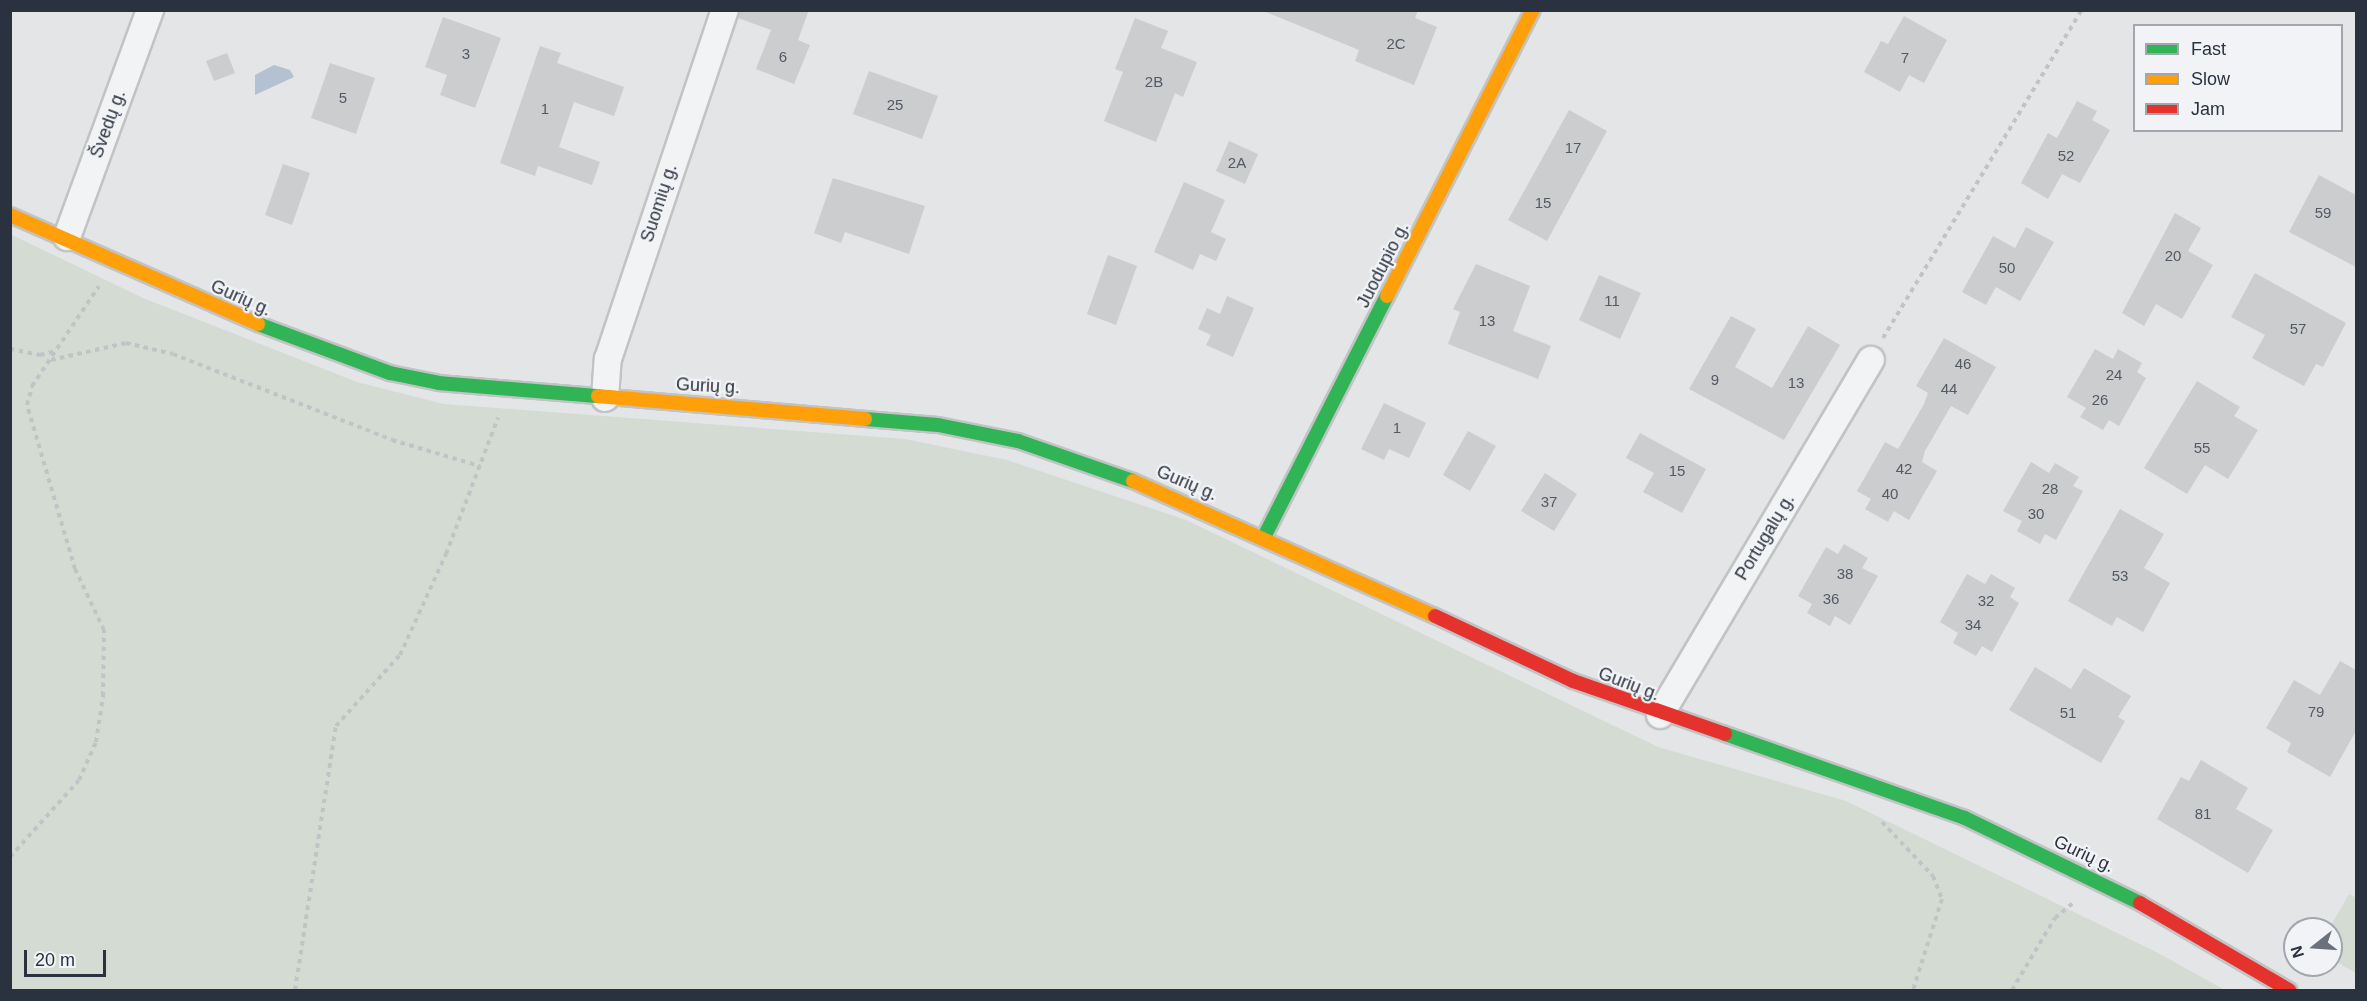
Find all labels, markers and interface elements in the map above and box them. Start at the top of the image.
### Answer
legend [2133,24,2343,132]
house number: 2C [1386,35,1406,53]
text: Fast [2191,39,2226,59]
house number: 3 [462,45,470,63]
house number: 6 [779,48,787,66]
house number: 7 [1901,49,1909,67]
text: Slow [2191,69,2230,89]
house number: 2B [1145,73,1163,91]
street label: Švedų g. [86,87,130,161]
house number: 5 [339,89,347,107]
house number: 25 [887,96,903,114]
text: Jam [2191,99,2225,119]
house number: 1 [541,100,549,118]
house number: 17 [1565,139,1581,157]
house number: 52 [2058,147,2074,165]
house number: 2A [1228,154,1246,172]
street label: Suomių g. [636,161,682,245]
house number: 15 [1535,194,1551,212]
house number: 59 [2315,204,2331,222]
street label: Juodupio g. [1352,219,1414,311]
house number: 20 [2165,247,2181,265]
house number: 50 [1999,259,2015,277]
street label: Gurių g. [207,275,275,321]
house number: 11 [1604,292,1620,310]
house number: 13 [1479,312,1495,330]
house number: 57 [2290,320,2306,338]
house number: 46 [1955,355,1971,373]
house number: 24 [2106,366,2122,384]
house number: 9 [1711,371,1719,389]
street label: Gurių g. [675,374,741,398]
house number: 13 [1788,374,1804,392]
house number: 44 [1941,380,1957,398]
house number: 26 [2092,391,2108,409]
house number: 1 [1393,419,1401,437]
house number: 55 [2194,439,2210,457]
house number: 42 [1896,460,1912,478]
street label: Gurių g. [1153,461,1221,505]
house number: 15 [1669,462,1685,480]
house number: 28 [2042,480,2058,498]
house number: 40 [1882,485,1898,503]
street label: Portugalų g. [1731,490,1799,584]
house number: 37 [1541,493,1557,511]
house number: 30 [2028,505,2044,523]
house number: 38 [1837,565,1853,583]
house number: 53 [2112,567,2128,585]
house number: 36 [1823,590,1839,608]
house number: 32 [1978,592,1994,610]
house number: 34 [1965,616,1981,634]
street label: Gurių g. [1595,662,1663,706]
house number: 79 [2308,703,2324,721]
house number: 51 [2060,704,2076,722]
house number: 81 [2195,805,2211,823]
street label: Gurių g. [2050,831,2118,877]
north arrow [2283,917,2343,977]
scale bar [27,938,110,976]
text: N [2287,944,2307,960]
text: 20 m [35,950,75,970]

